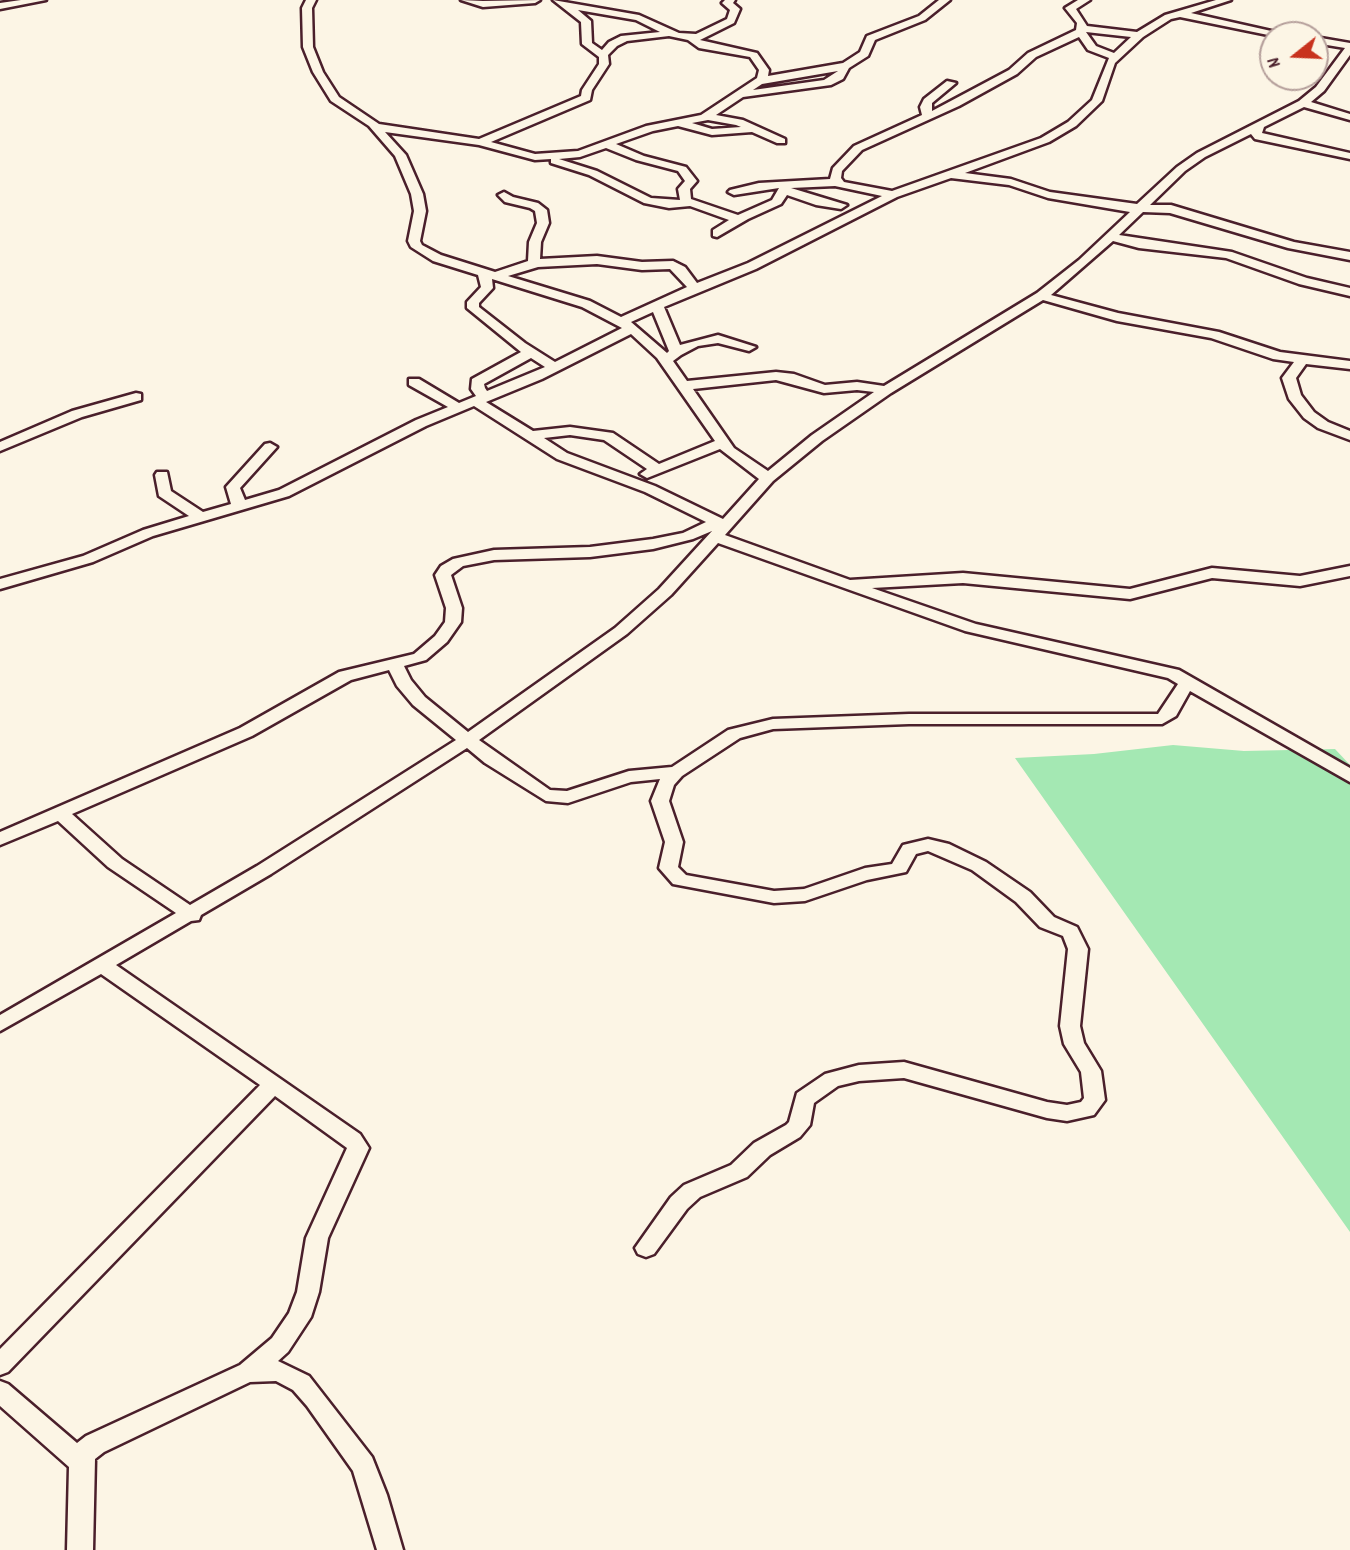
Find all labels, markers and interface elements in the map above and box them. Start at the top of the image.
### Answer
north arrow [1259,21,1329,91]
text: N [1261,53,1290,71]

